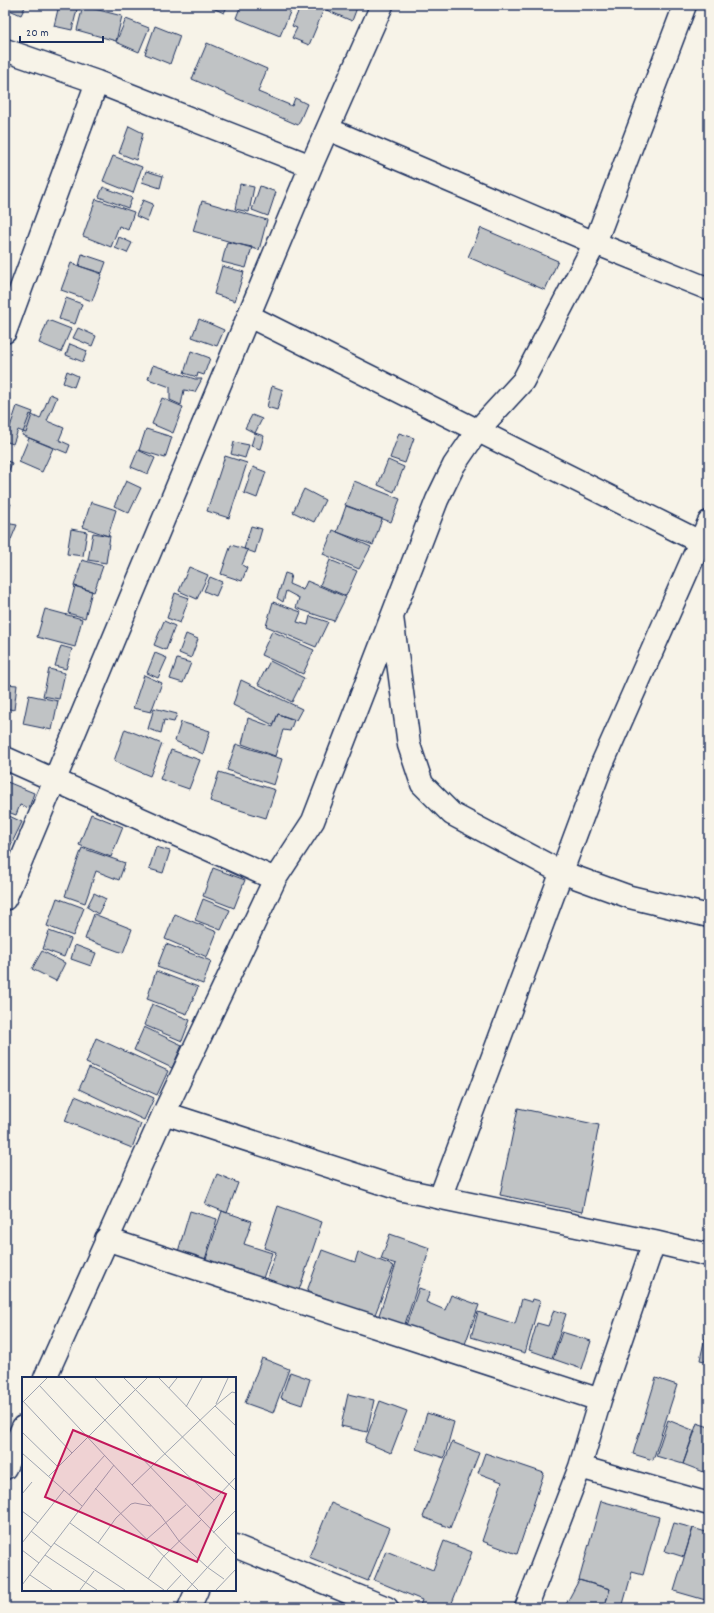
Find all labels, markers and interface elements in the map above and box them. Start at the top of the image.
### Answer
scale bar [20,18,103,44]
text: 20 m [26,25,49,42]
inset map [22,1377,236,1591]

